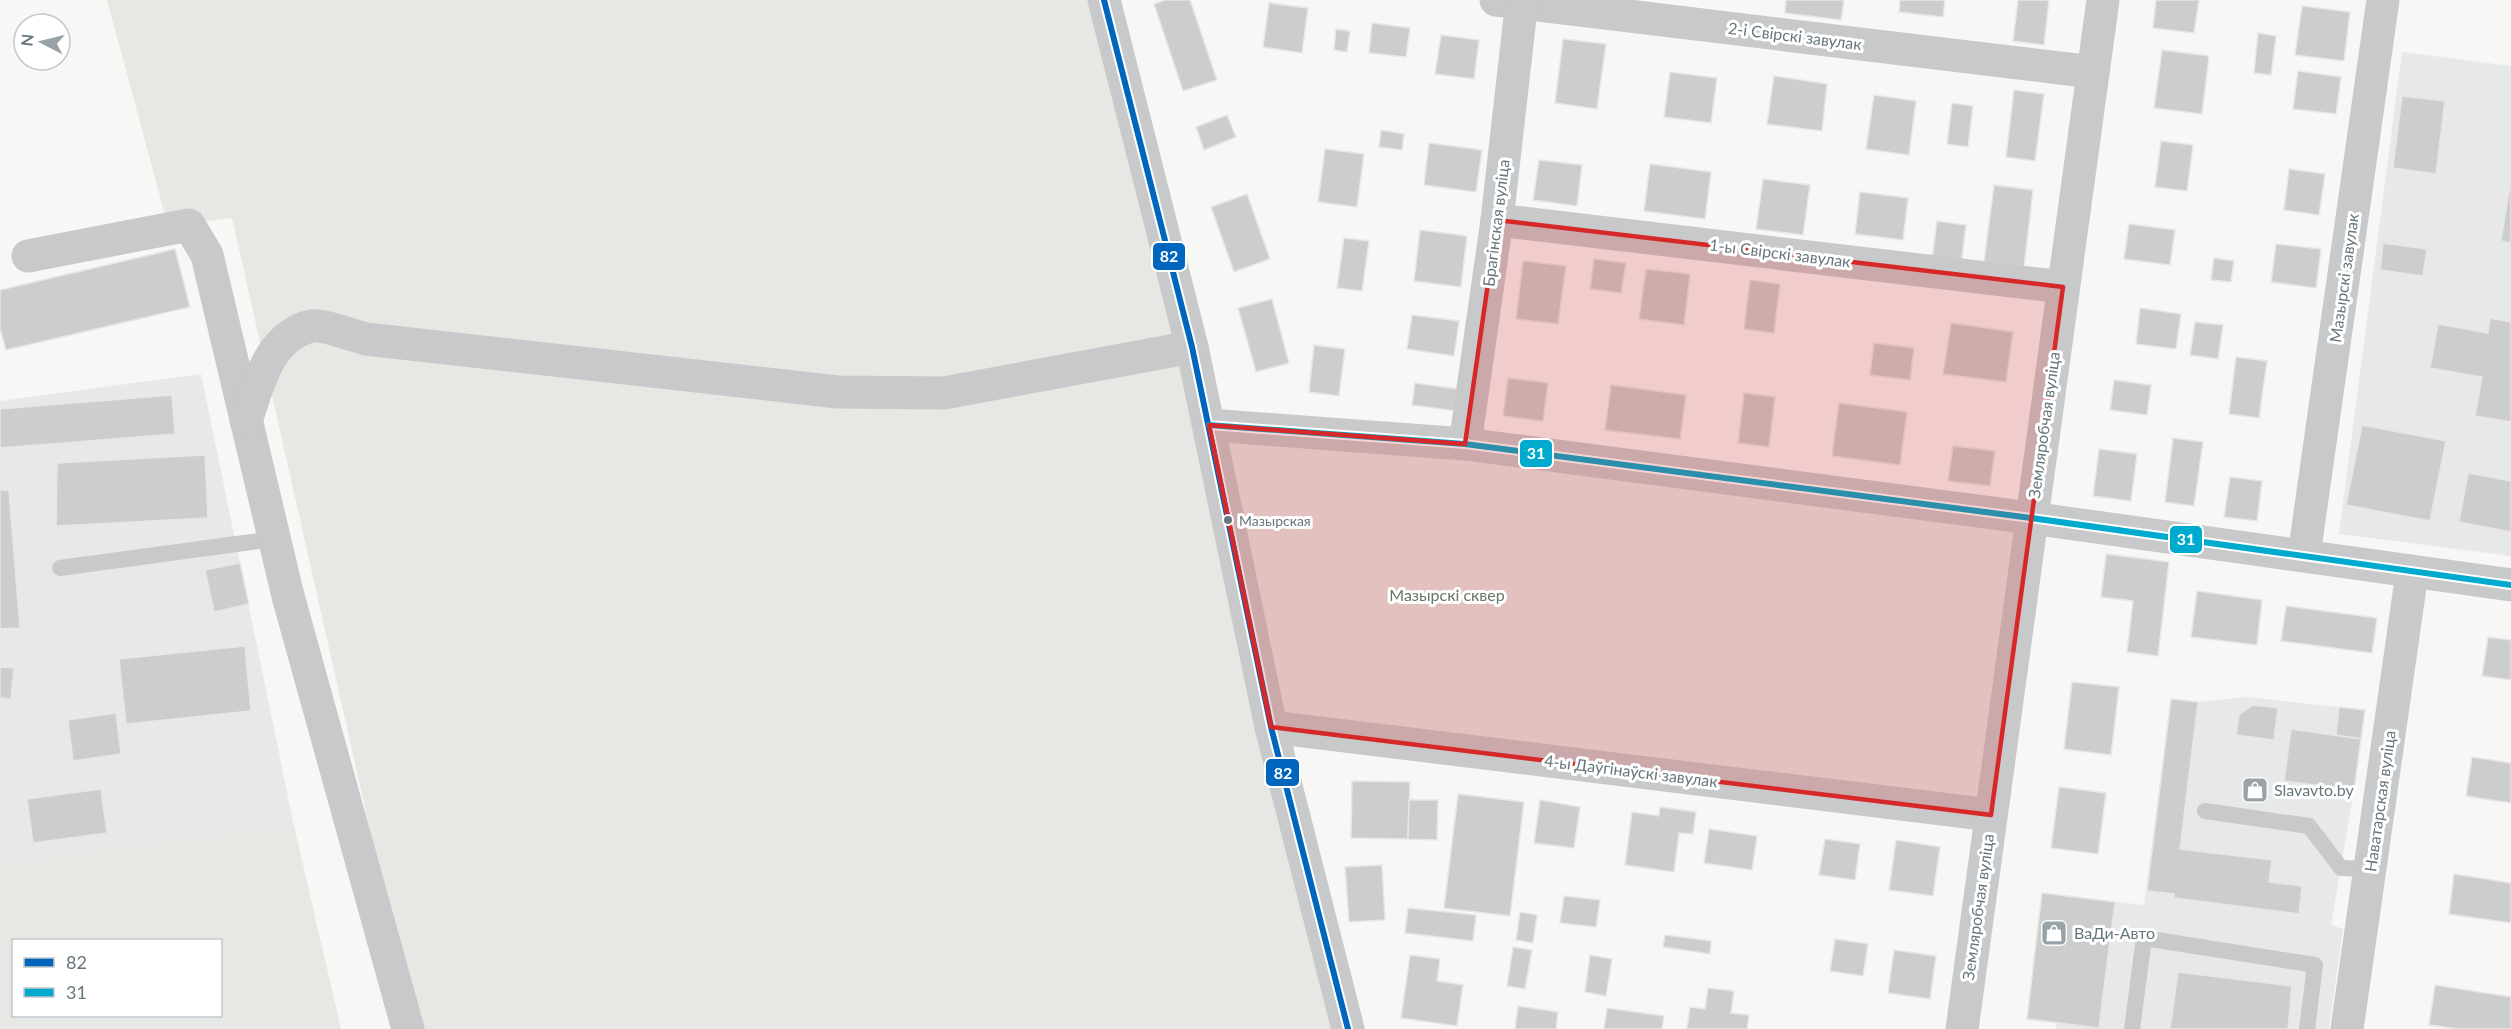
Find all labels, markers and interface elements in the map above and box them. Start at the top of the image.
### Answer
north arrow [12,12,72,72]
street label: 2-і Свірскі завулак [1727,18,1864,53]
text: N [16,33,37,47]
street label: Брагінская вуліца [1478,158,1513,288]
street label: Мазырскі завулак [2325,211,2362,344]
street label: 1-ы Свірскі завулак [1708,234,1852,271]
line badge: 82 [1152,242,1186,271]
text: 82 [1160,246,1178,265]
street label: Земляробчая вуліца [2024,350,2063,499]
line badge: 31 [1519,439,1553,468]
text: 31 [1527,443,1545,462]
place label: Мазырская [1239,512,1311,529]
marker: Мазырская [1222,514,1234,526]
line badge: 31 [2169,525,2203,554]
text: 31 [2177,529,2195,548]
park label: Мазырскі сквер [1389,585,1505,604]
street label: Наватарская вуліца [2360,729,2399,873]
street label: 4-ы Даўгінаўскі завулак [1543,750,1720,791]
line badge: 82 [1265,758,1300,787]
text: 82 [1274,763,1292,782]
shop icon: Slavavto.by [2240,775,2270,805]
place label: Slavavto.by [2274,780,2355,799]
street label: Земляробчая вуліца [1958,832,1997,981]
shop icon: ВаДи-Авто [2039,918,2069,948]
place label: ВаДи-Авто [2074,923,2155,942]
legend [12,939,222,1017]
text: 82 [66,951,87,973]
text: 31 [66,981,87,1003]

